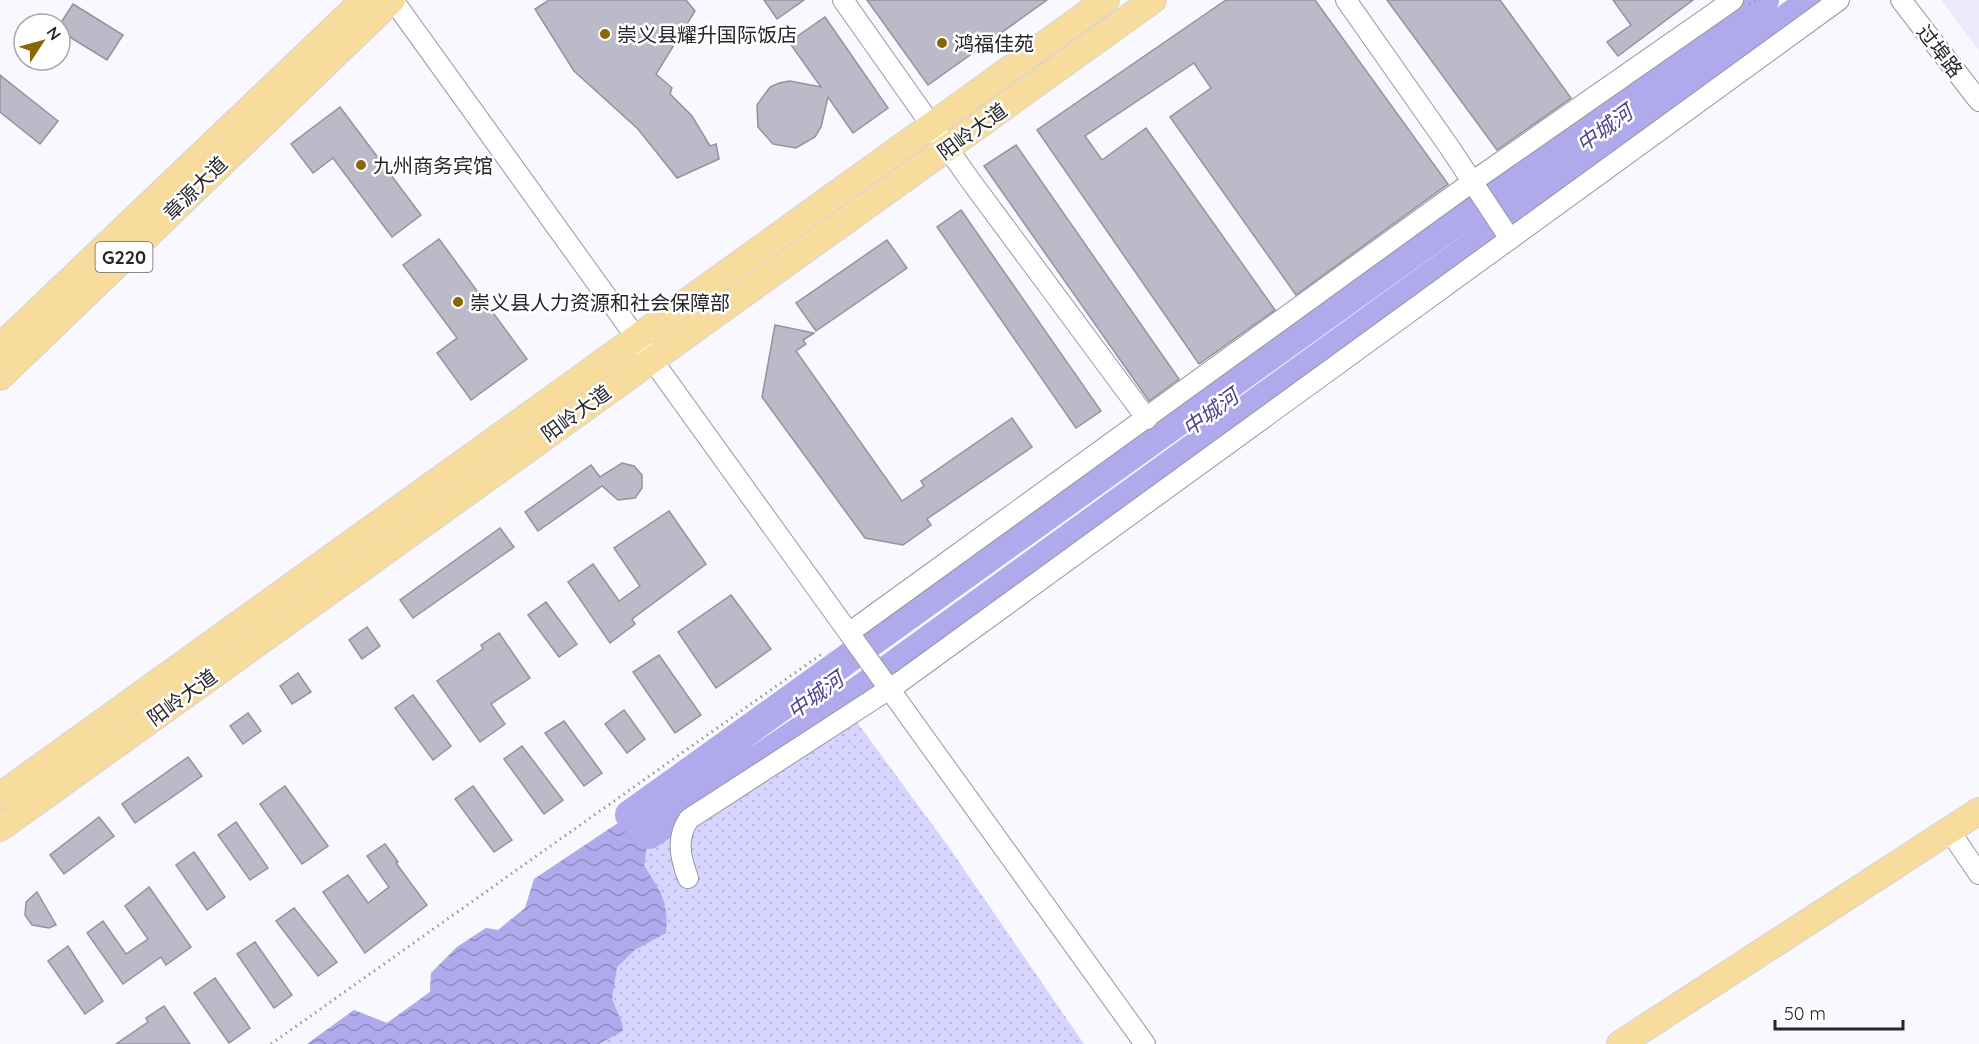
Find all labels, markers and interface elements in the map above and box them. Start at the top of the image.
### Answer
north arrow [12,12,72,72]
street label: 过埠路 [1912,20,1968,82]
place label: 崇义县耀升国际饭店 [617,22,797,47]
text: N [43,23,66,44]
marker: 崇义县耀升国际饭店 [598,27,612,41]
place label: 鸿福佳苑 [954,31,1034,56]
marker: 鸿福佳苑 [935,36,949,50]
street label: 阳岭大道 [932,97,1012,165]
water label: 中城河 [1571,97,1640,157]
street label: 章源大道 [158,151,232,225]
place label: 九州商务宾馆 [373,153,493,178]
marker: 九州商务宾馆 [354,158,368,172]
road number: G220 [96,242,152,272]
place label: 崇义县人力资源和社会保障部 [470,290,730,315]
marker: 崇义县人力资源和社会保障部 [451,295,465,309]
street label: 阳岭大道 [536,379,616,447]
water label: 中城河 [1177,381,1246,441]
street label: 阳岭大道 [142,663,222,731]
water label: 中城河 [782,664,851,724]
scale bar [1775,993,1902,1031]
text: 50 m [1784,1002,1826,1025]

